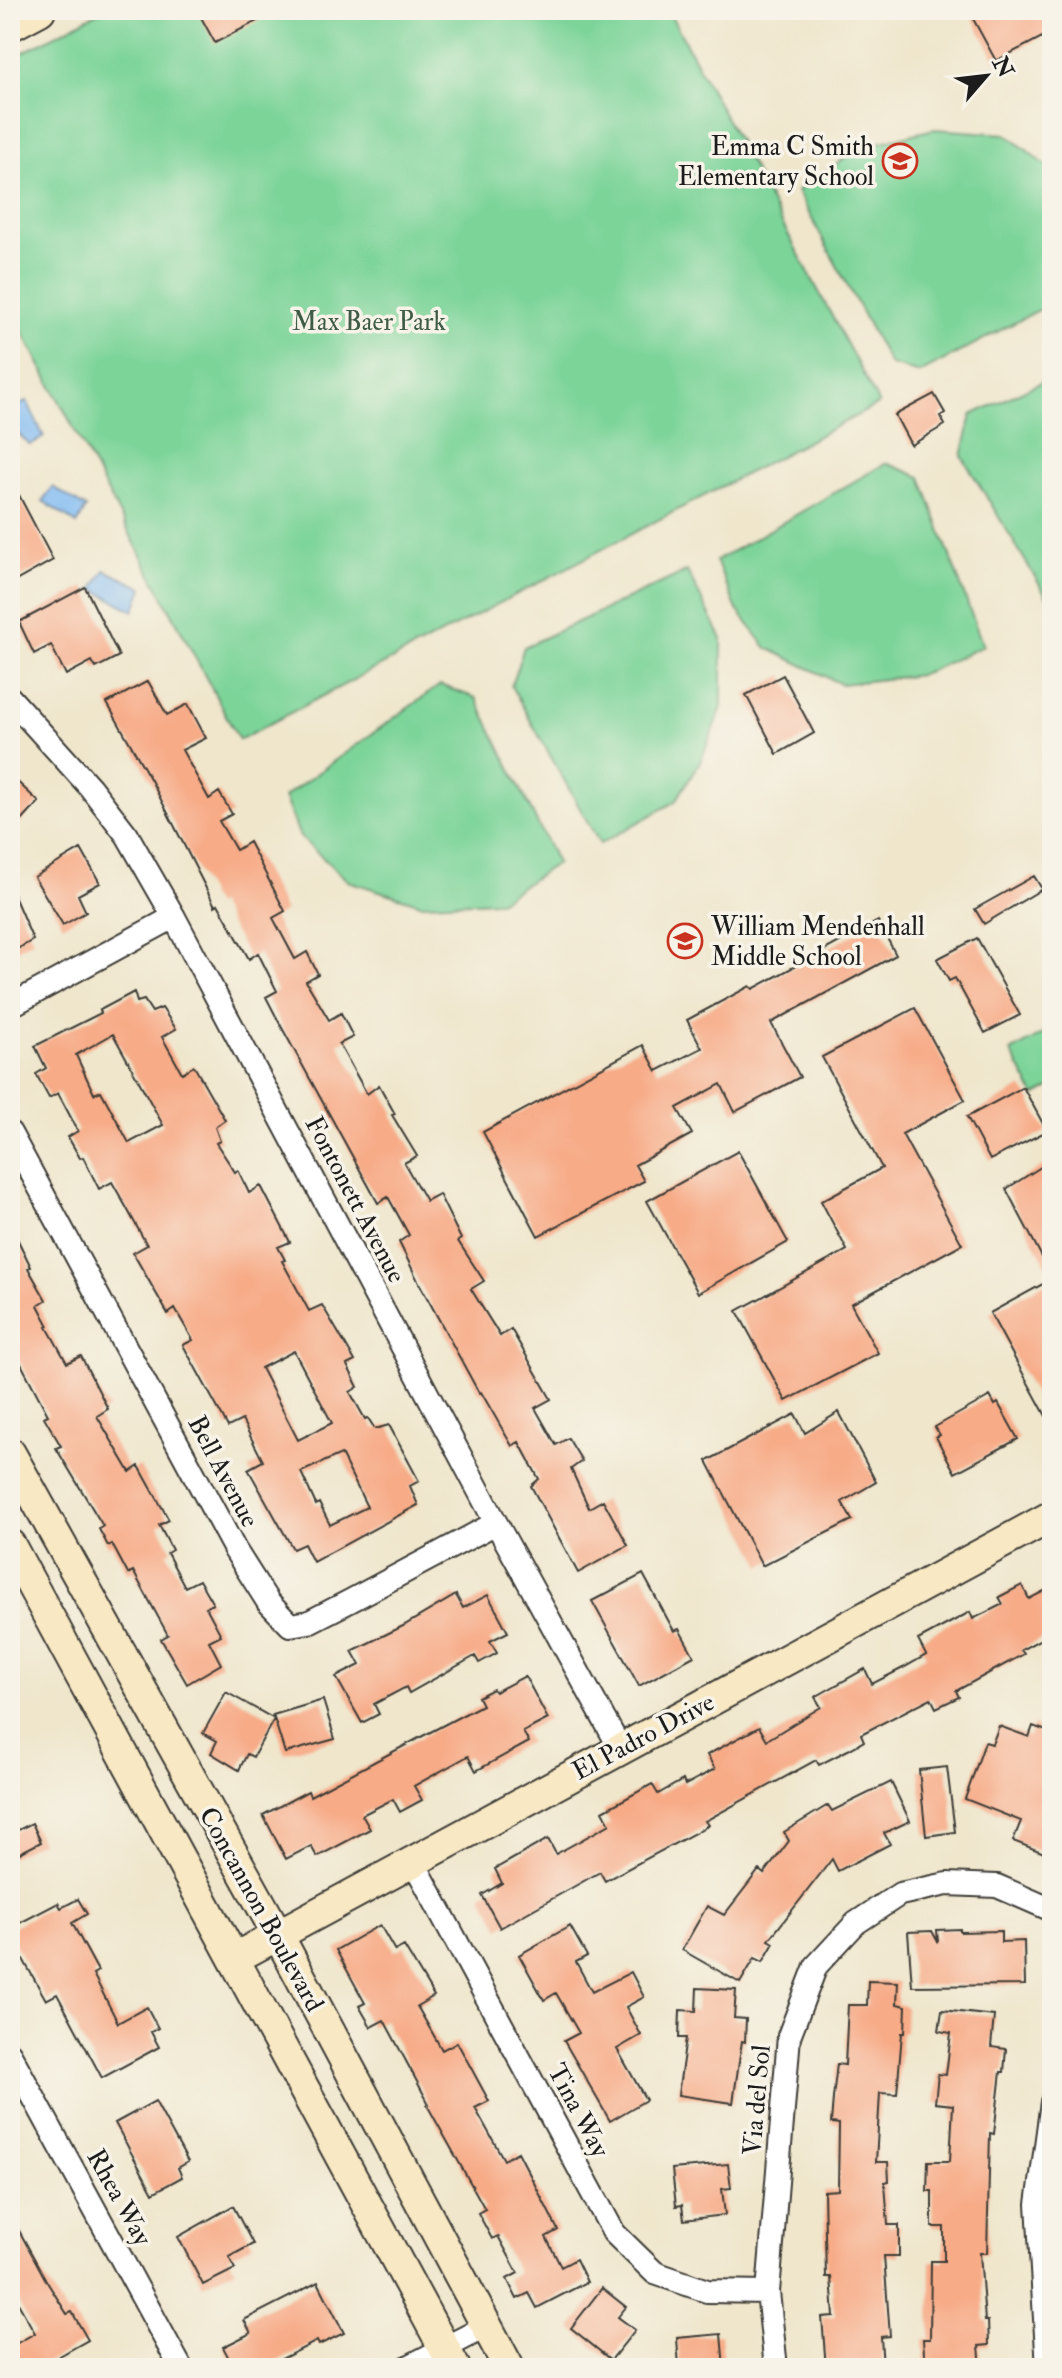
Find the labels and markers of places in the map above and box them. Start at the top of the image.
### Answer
place label: Emma C Smith Elementary School [678,131,874,193]
school or university icon: Emma C Smith Elementary School [881,142,919,180]
place label: William Mendenhall Middle School [710,911,925,973]
school or university icon: William Mendenhall Middle School [666,922,704,960]

